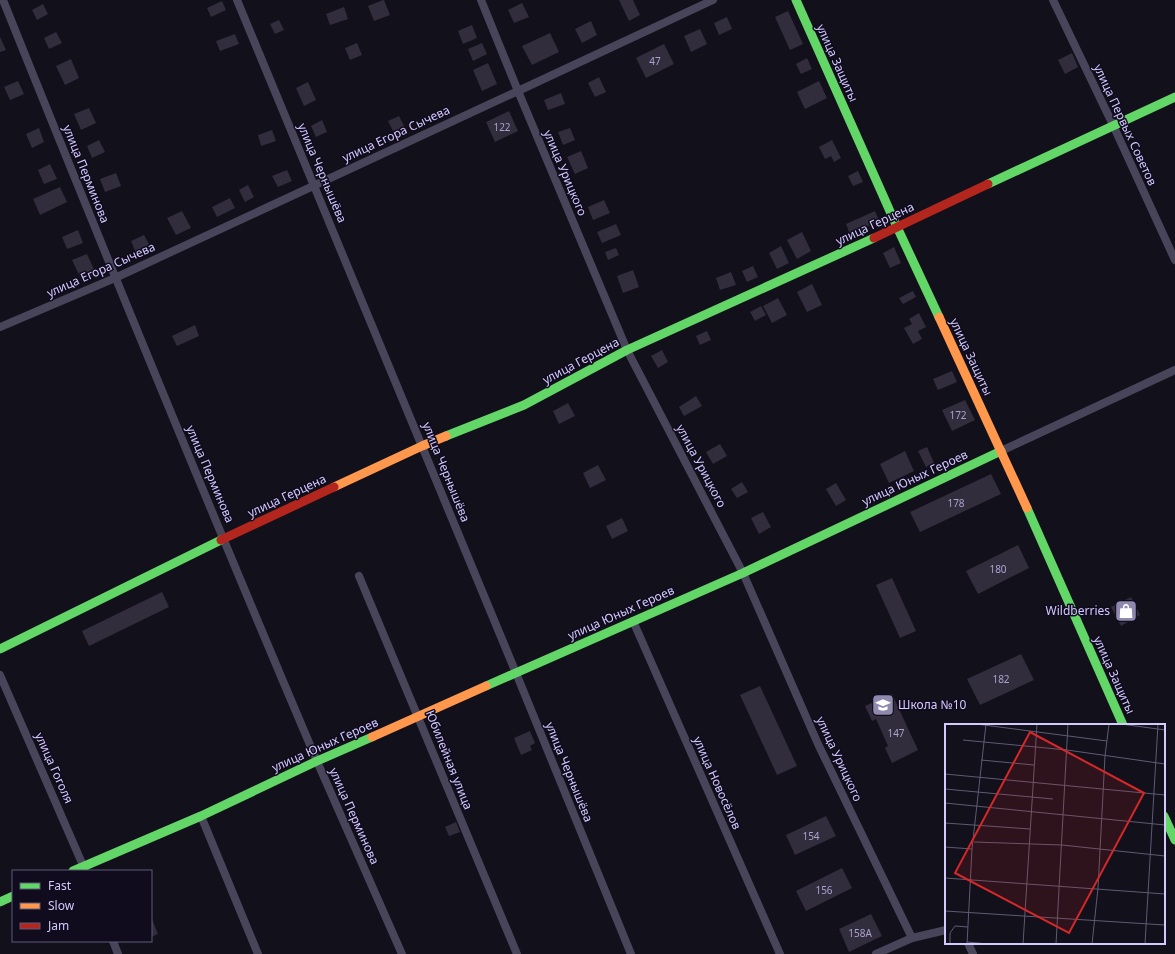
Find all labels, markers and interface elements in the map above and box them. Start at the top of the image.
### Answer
street label: улица Защиты [813,21,862,104]
house number: 47 [649,54,661,68]
street label: улица Первых Советов [1090,61,1161,189]
street label: улица Егора Сычева [339,101,452,166]
house number: 122 [493,120,511,134]
street label: улица Чернышёва [294,121,351,225]
street label: улица Перминова [59,122,114,225]
street label: улица Урицкого [540,127,591,218]
street label: улица Герцена [833,198,917,249]
street label: улица Егора Сычева [44,238,158,301]
street label: улица Защиты [946,315,997,398]
street label: улица Герцена [539,333,622,388]
house number: 172 [949,408,967,422]
street label: улица Чернышёва [419,419,474,524]
street label: улица Урицкого [672,421,731,510]
street label: улица Перминова [182,422,239,525]
street label: улица Юных Героев [859,445,971,510]
street label: улица Герцена [245,470,329,521]
house number: 178 [947,496,965,510]
house number: 180 [989,562,1007,576]
street label: улица Юных Героев [565,581,677,644]
shop icon: Wildberries [1113,598,1139,624]
place label: Wildberries [1046,602,1110,619]
street label: улица Защиты [1090,633,1139,716]
house number: 182 [992,672,1010,686]
school or university icon: Школа №10 [870,692,896,718]
place label: Школа №10 [898,696,967,713]
street label: Юбилейная улица [422,708,477,812]
street label: улица Юных Героев [269,713,381,776]
street label: улица Урицкого [812,713,867,804]
street label: улица Чернышёва [542,719,597,824]
inset map [945,724,1165,944]
house number: 147 [887,726,905,740]
street label: улица Гоголя [31,730,78,806]
street label: улица Новосёлов [689,733,746,832]
street label: улица Перминова [325,765,383,867]
house number: 154 [802,829,820,843]
legend [12,870,152,942]
text: Fast [48,877,72,894]
house number: 156 [815,883,833,897]
text: Slow [48,897,75,914]
text: Jam [47,917,69,934]
house number: 158А [848,926,872,940]

